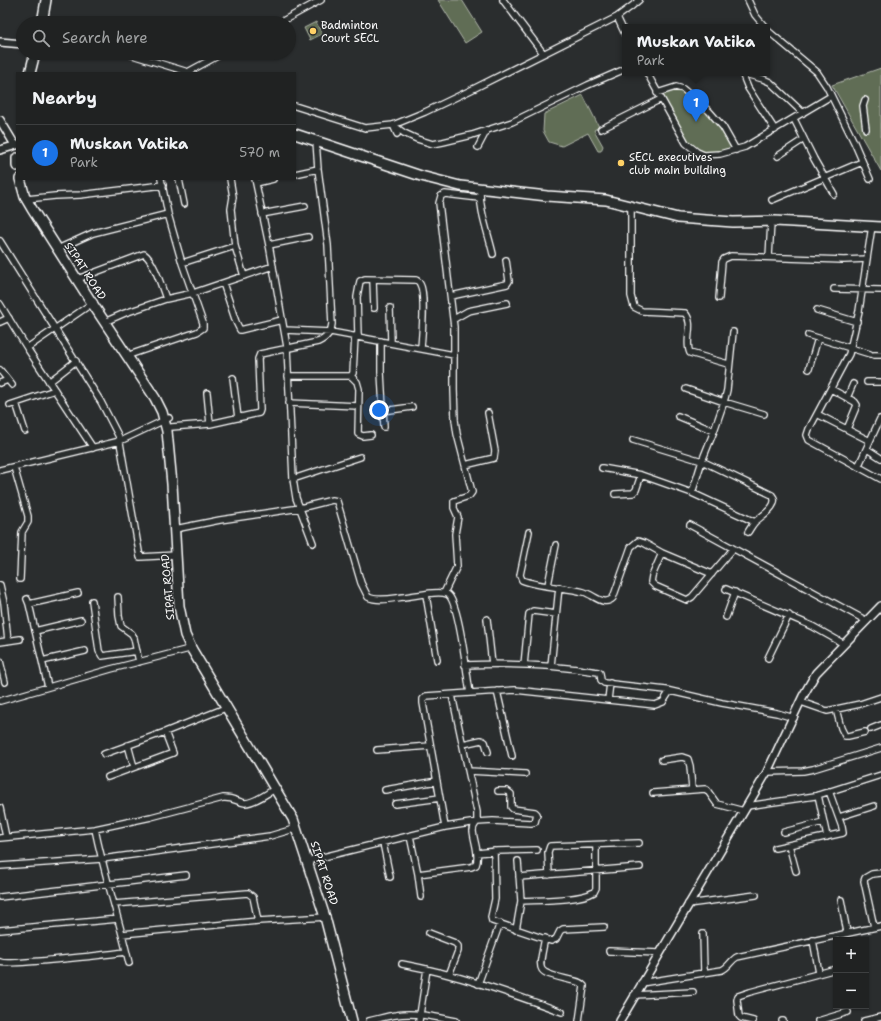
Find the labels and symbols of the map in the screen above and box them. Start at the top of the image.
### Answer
place label: Badminton Court SECL [321,18,379,46]
marker: Badminton Court SECL [308,26,318,36]
pin: 1 [683,89,709,122]
place label: SECL executives club main building [629,150,726,178]
marker: SECL executives club main building [616,158,626,168]
street label: SIPAT ROAD [61,239,109,303]
your location [369,400,389,420]
street label: SIPAT ROAD [158,553,178,621]
street label: SIPAT ROAD [307,839,341,907]

